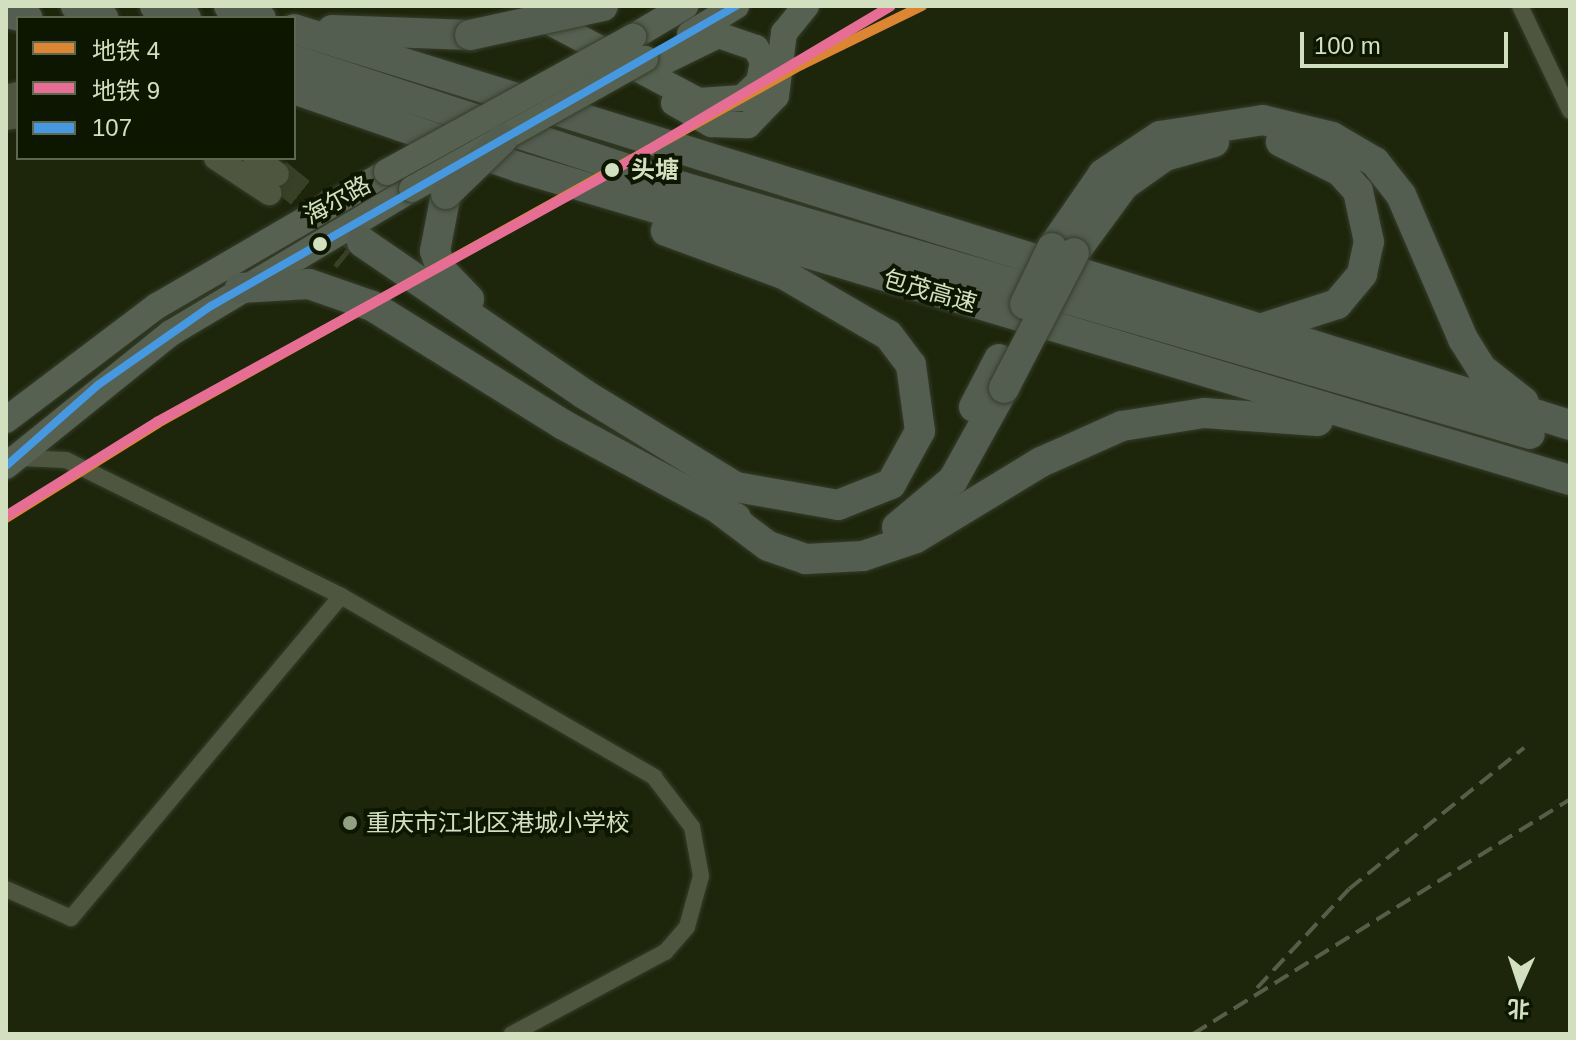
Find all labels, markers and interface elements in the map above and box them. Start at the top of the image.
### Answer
legend [16,16,296,160]
scale bar [1304,16,1512,66]
text: 100 m [1314,32,1381,59]
text: 地铁 4 [92,37,160,64]
text: 地铁 9 [92,77,160,104]
text: 107 [92,114,132,141]
place label: 头塘 [631,156,679,184]
marker: 头塘 [600,158,624,182]
street label: 海尔路 [299,170,375,230]
unlabelled marker [312,236,328,252]
street label: 包茂高速 [880,264,980,318]
place label: 重庆市江北区港城小学校 [366,809,630,837]
marker: 重庆市江北区港城小学校 [341,814,359,832]
north arrow [1480,944,1560,1024]
text: 北 [1507,995,1530,1022]

